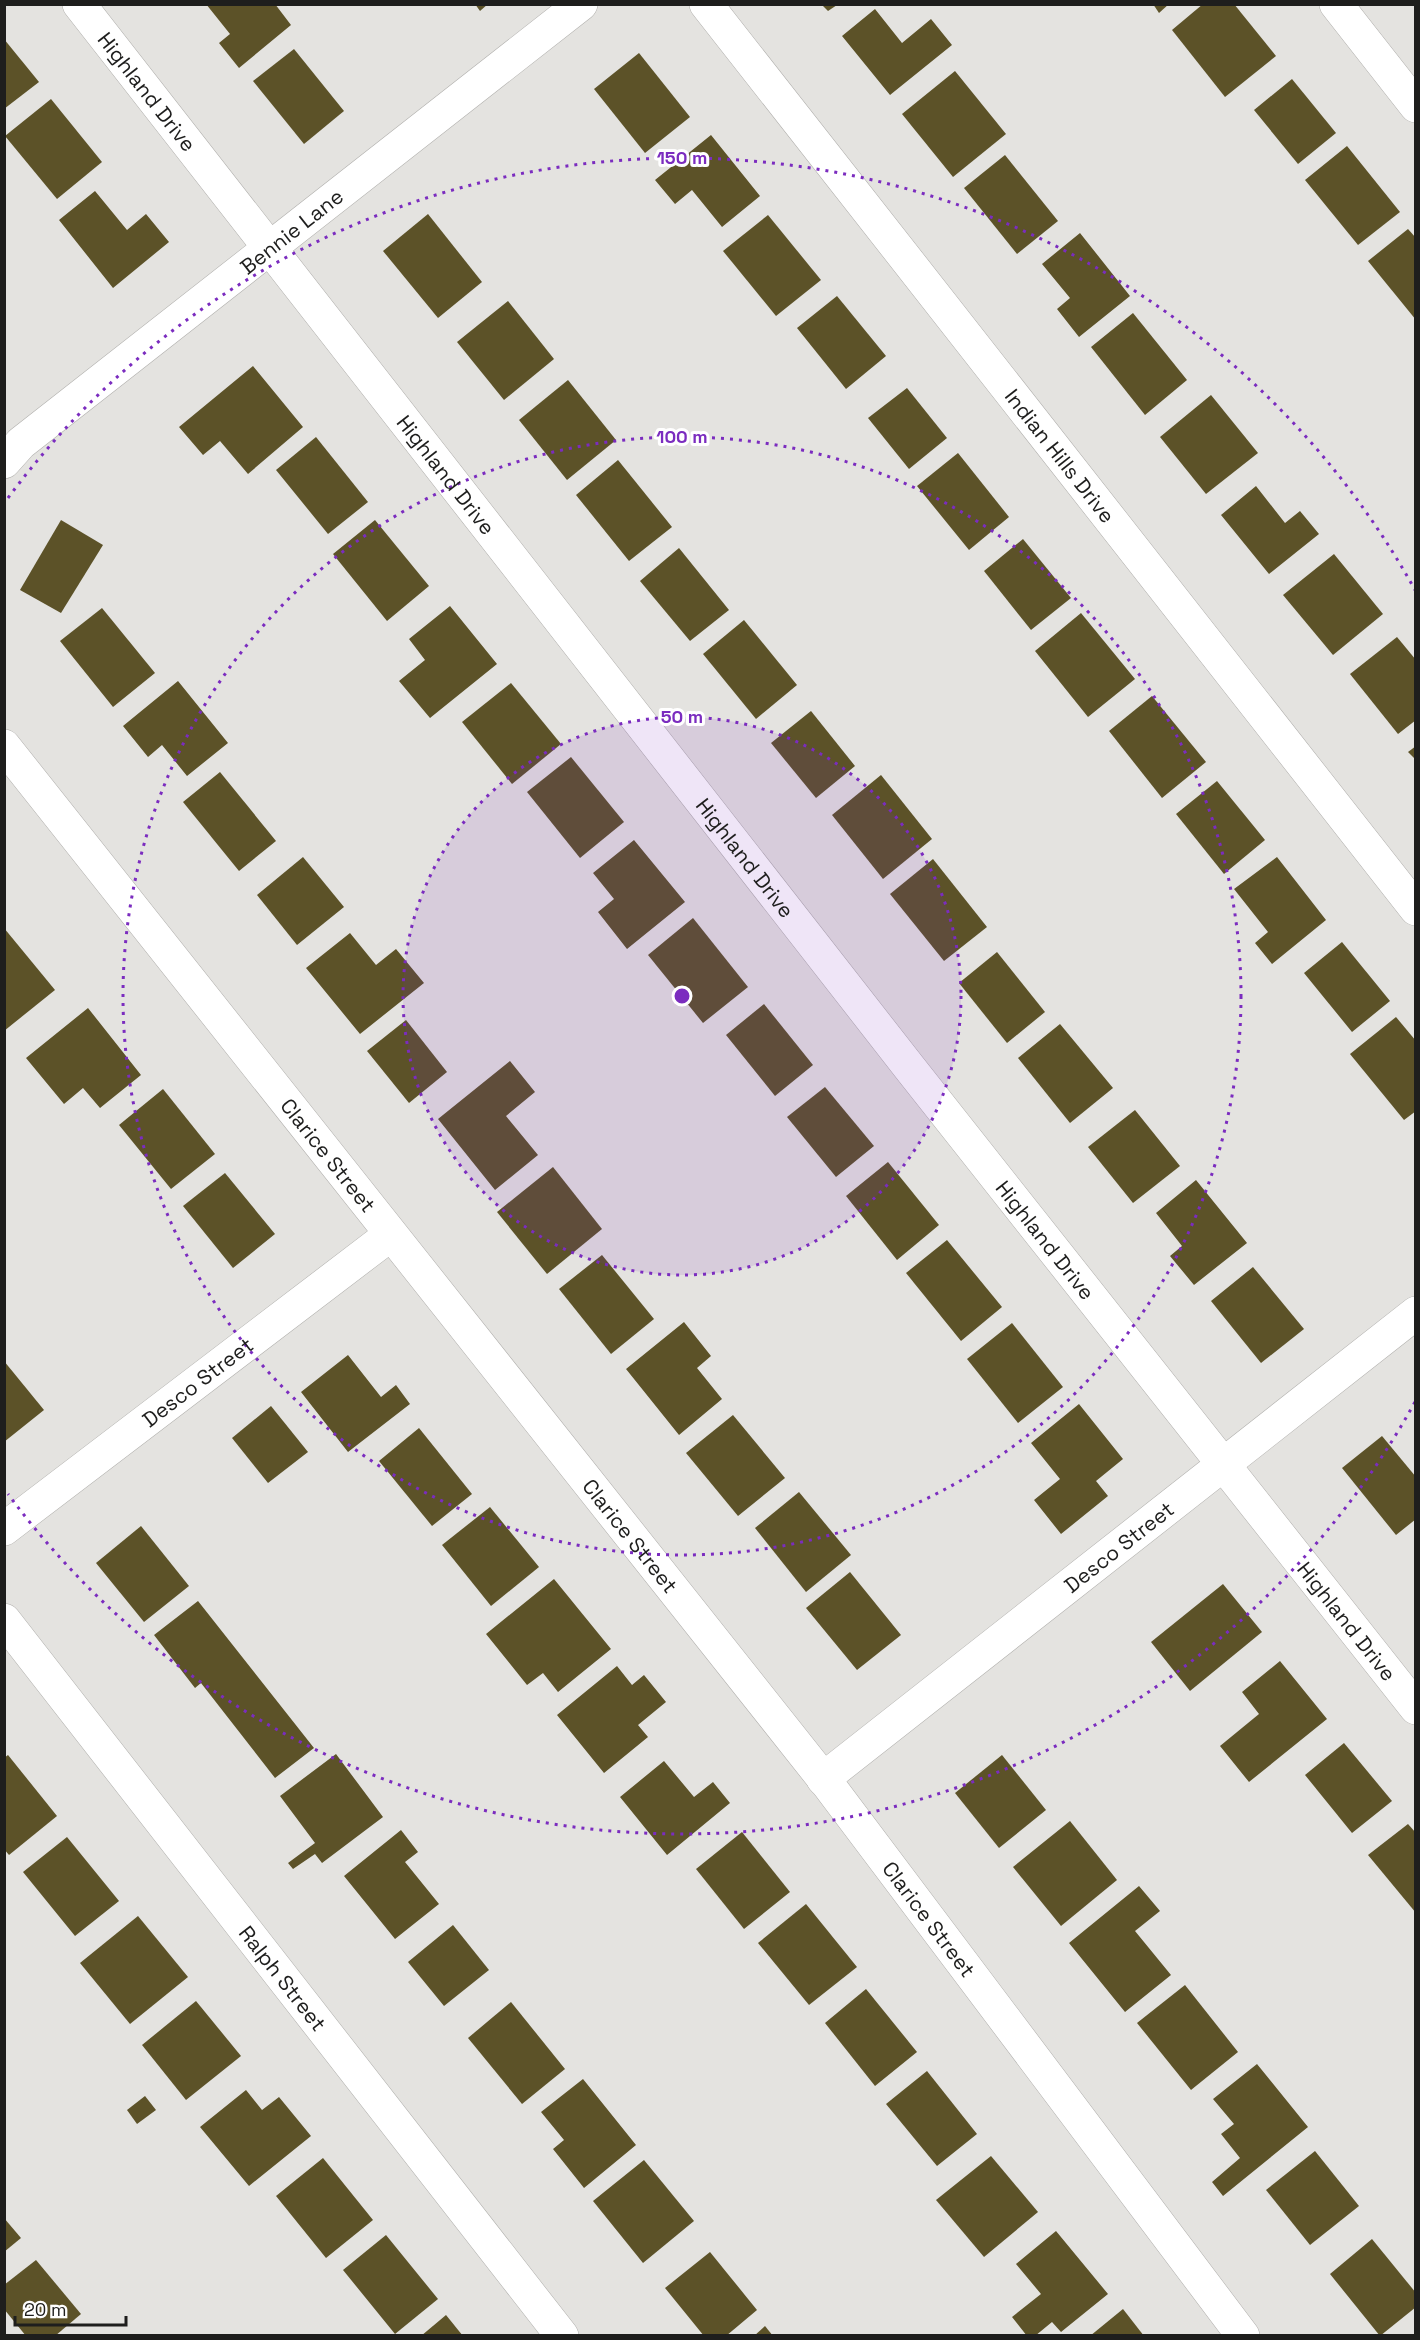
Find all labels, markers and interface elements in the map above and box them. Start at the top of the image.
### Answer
street label: Highland Drive [92,26,202,157]
text: 150 m [657,146,707,169]
street label: Bennie Lane [234,182,348,280]
street label: Indian Hills Drive [999,383,1121,528]
street label: Highland Drive [391,409,502,540]
text: 100 m [656,425,708,448]
text: 50 m [661,705,703,728]
street label: Highland Drive [690,792,801,923]
centre of rings [672,986,692,1006]
street label: Clarice Street [275,1092,382,1218]
street label: Highland Drive [990,1175,1101,1305]
street label: Desco Street [136,1331,258,1433]
street label: Clarice Street [577,1473,684,1598]
street label: Desco Street [1058,1495,1179,1598]
street label: Highland Drive [1292,1556,1403,1686]
street label: Clarice Street [877,1856,982,1982]
street label: Ralph Street [234,1920,333,2036]
scale bar [15,2289,126,2327]
text: 20 m [24,2298,67,2321]

